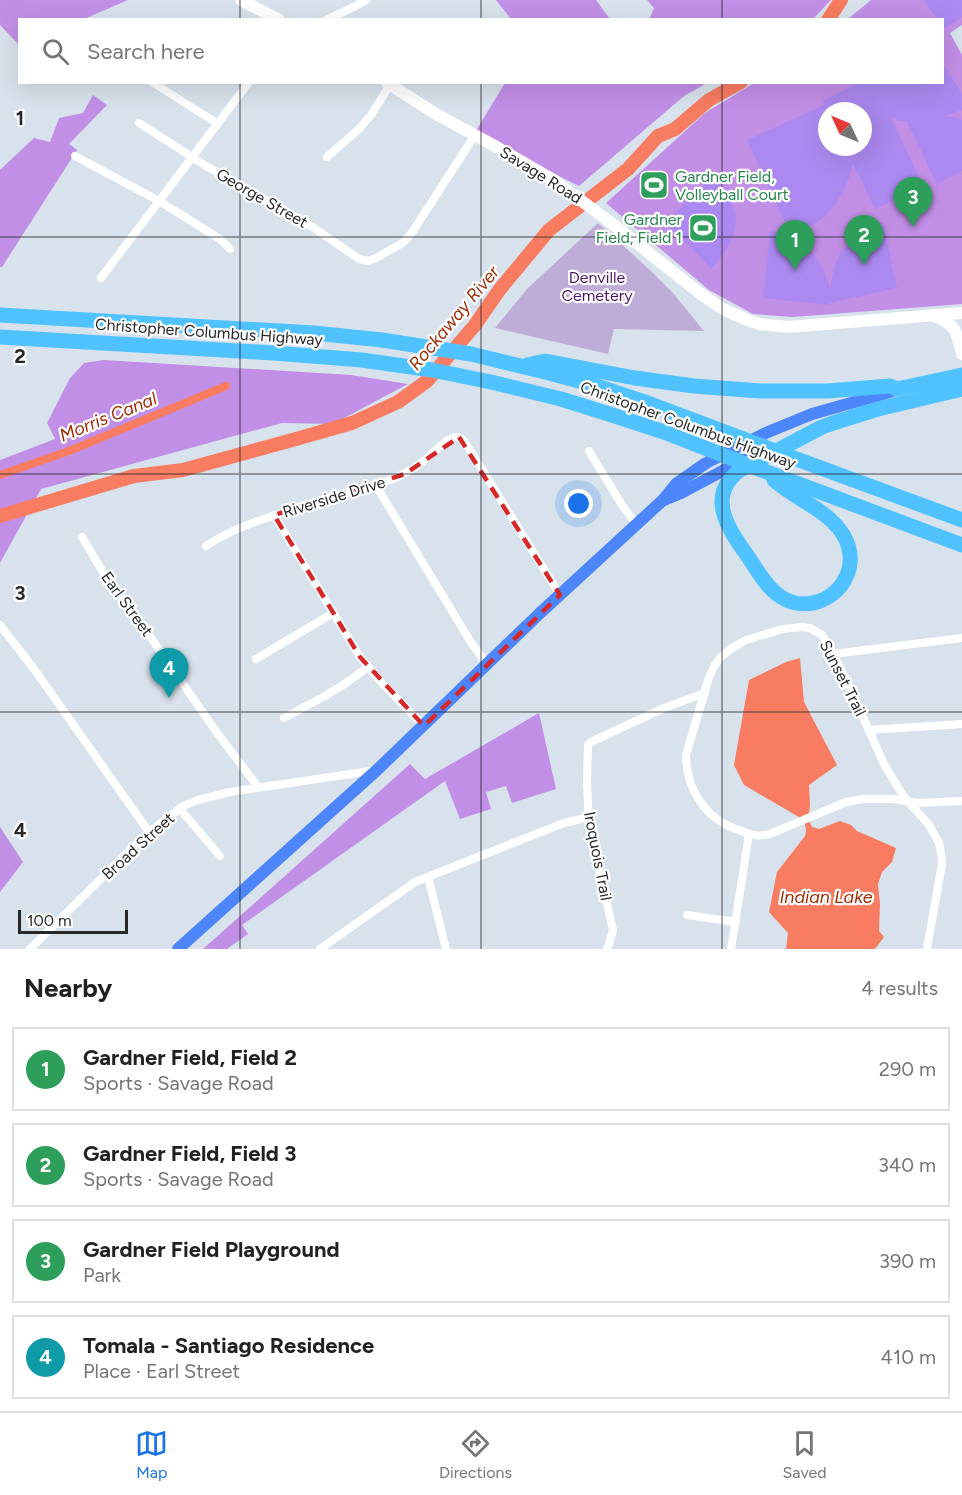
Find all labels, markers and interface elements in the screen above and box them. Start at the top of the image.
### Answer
search box [18,18,944,84]
icon: search [39,35,72,68]
text: Search here [87,38,205,65]
north arrow [818,102,872,156]
text: 1 [16,106,24,130]
street label: Savage Road [496,142,586,208]
street label: George Street [213,164,311,232]
place label: Gardner Field, Volleyball Court [675,167,788,204]
sports icon: Gardner Field, Volleyball Court [638,169,670,201]
pin: 3 [894,178,932,227]
place label: Gardner Field, Field 1 [596,210,683,247]
sports icon: Gardner Field, Field 1 [687,212,719,244]
pin: 2 [844,216,884,265]
pin: 1 [776,220,814,270]
water label: Rockaway River [404,261,505,375]
park label: Denville Cemetery [561,268,633,305]
street label: Christopher Columbus Highway [95,315,324,349]
text: 2 [14,344,26,368]
street label: Christopher Columbus Highway [578,377,799,473]
water label: Morris Canal [56,387,161,447]
street label: Riverside Drive [280,472,388,522]
your location [564,489,593,518]
street label: Earl Street [97,568,157,640]
text: 3 [14,581,26,605]
street label: Sunset Trail [816,637,870,719]
pin: 4 [150,648,188,698]
street label: Broad Street [98,809,178,883]
street label: Iroquois Trail [580,810,616,902]
text: 4 [14,818,27,842]
water label: Indian Lake [779,886,873,908]
scale bar [18,907,128,934]
text: 100 m [27,911,72,930]
text: Nearby [24,972,112,1004]
text: 4 results [861,976,938,1000]
text: Gardner Field, Field 2 [83,1044,297,1071]
text: 1 [41,1057,50,1081]
text: 290 m [879,1057,936,1081]
text: Sports · Savage Road [83,1071,274,1095]
text: Gardner Field, Field 3 [83,1140,296,1167]
text: 2 [40,1153,51,1177]
text: 340 m [878,1153,936,1177]
text: Sports · Savage Road [83,1167,274,1191]
text: Gardner Field Playground [83,1236,339,1263]
text: 3 [40,1249,51,1273]
text: 390 m [879,1249,936,1273]
text: Park [83,1263,121,1287]
text: Tomala - Santiago Residence [83,1332,374,1359]
text: 4 [39,1345,52,1369]
text: 410 m [881,1345,936,1369]
text: Place · Earl Street [83,1359,240,1383]
tab: Map [135,1427,168,1482]
tab: Directions [439,1427,512,1482]
tab: Saved [783,1427,827,1482]

